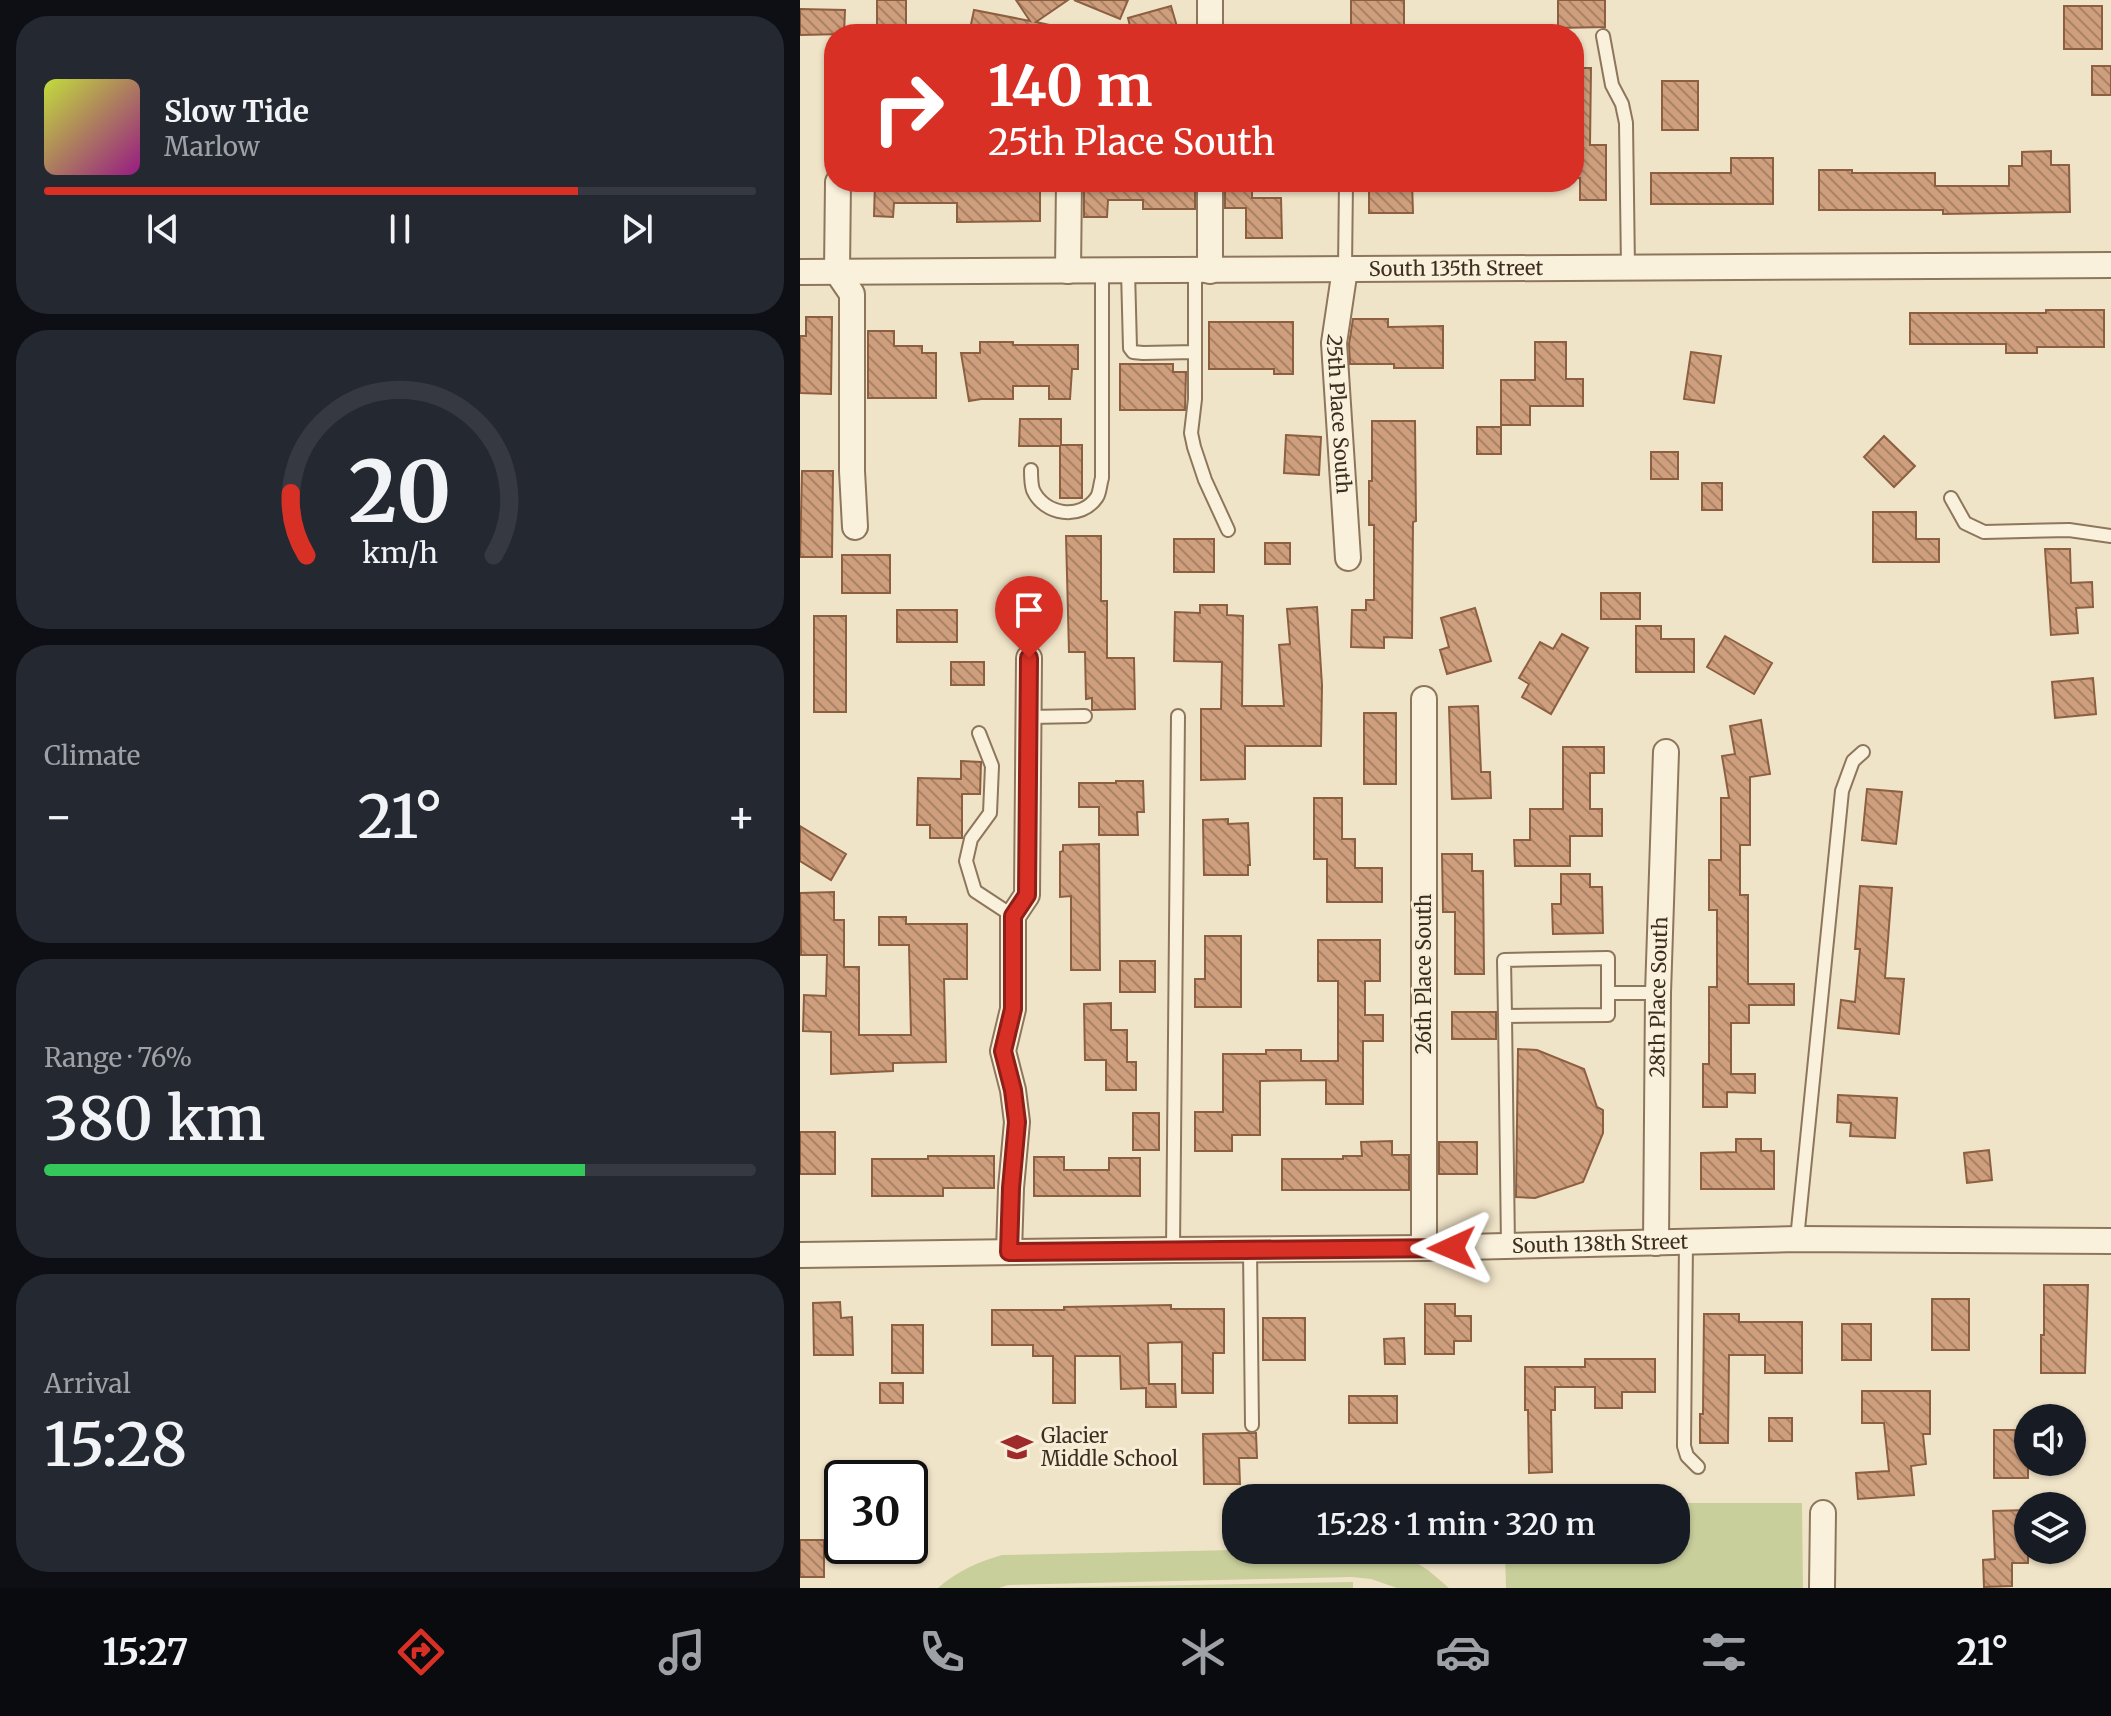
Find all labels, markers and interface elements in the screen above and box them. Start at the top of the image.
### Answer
text: 140 m [988,51,1153,121]
icon: right [856,56,960,160]
text: Slow Tide [164,92,309,130]
text: 25th Place South [988,120,1275,165]
text: Marlow [164,130,260,163]
icon: previous [141,207,185,251]
icon: pause [378,207,422,251]
icon: next [615,207,659,251]
street label: South 135th Street [1369,255,1544,281]
street label: 25th Place South [1322,333,1357,494]
text: 20 [349,439,451,544]
text: km/h [362,535,438,571]
pin [995,576,1063,658]
icon: arrive [1007,588,1051,632]
text: Climate [44,739,140,772]
text: 21° [357,779,443,854]
text: − [44,789,73,844]
text: + [727,789,756,844]
street label: 26th Place South [1411,894,1436,1054]
street label: 28th Place South [1644,916,1673,1078]
text: Range · 76% [44,1041,192,1074]
text: 380 km [44,1081,265,1156]
position arrow [1410,1206,1494,1290]
street label: South 138th Street [1511,1229,1689,1258]
text: Arrival [44,1367,131,1400]
map controls [2014,1404,2086,1564]
button: sound [2014,1404,2086,1476]
text: 15:28 [44,1407,187,1482]
place label: Glacier Middle School [1041,1423,1178,1471]
school or university icon: Glacier Middle School [1000,1430,1034,1464]
speed limit sign: 30 [824,1460,928,1564]
button: layers [2014,1492,2086,1564]
text: 15:28 · 1 min · 320 m [1317,1505,1595,1543]
icon: directions [393,1624,449,1680]
icon: music [654,1624,710,1680]
icon: phone [914,1624,970,1680]
icon: climate [1175,1624,1231,1680]
icon: car [1435,1624,1491,1680]
icon: filters [1696,1624,1752,1680]
text: 15:27 [102,1630,188,1675]
text: 21° [1957,1630,2009,1675]

